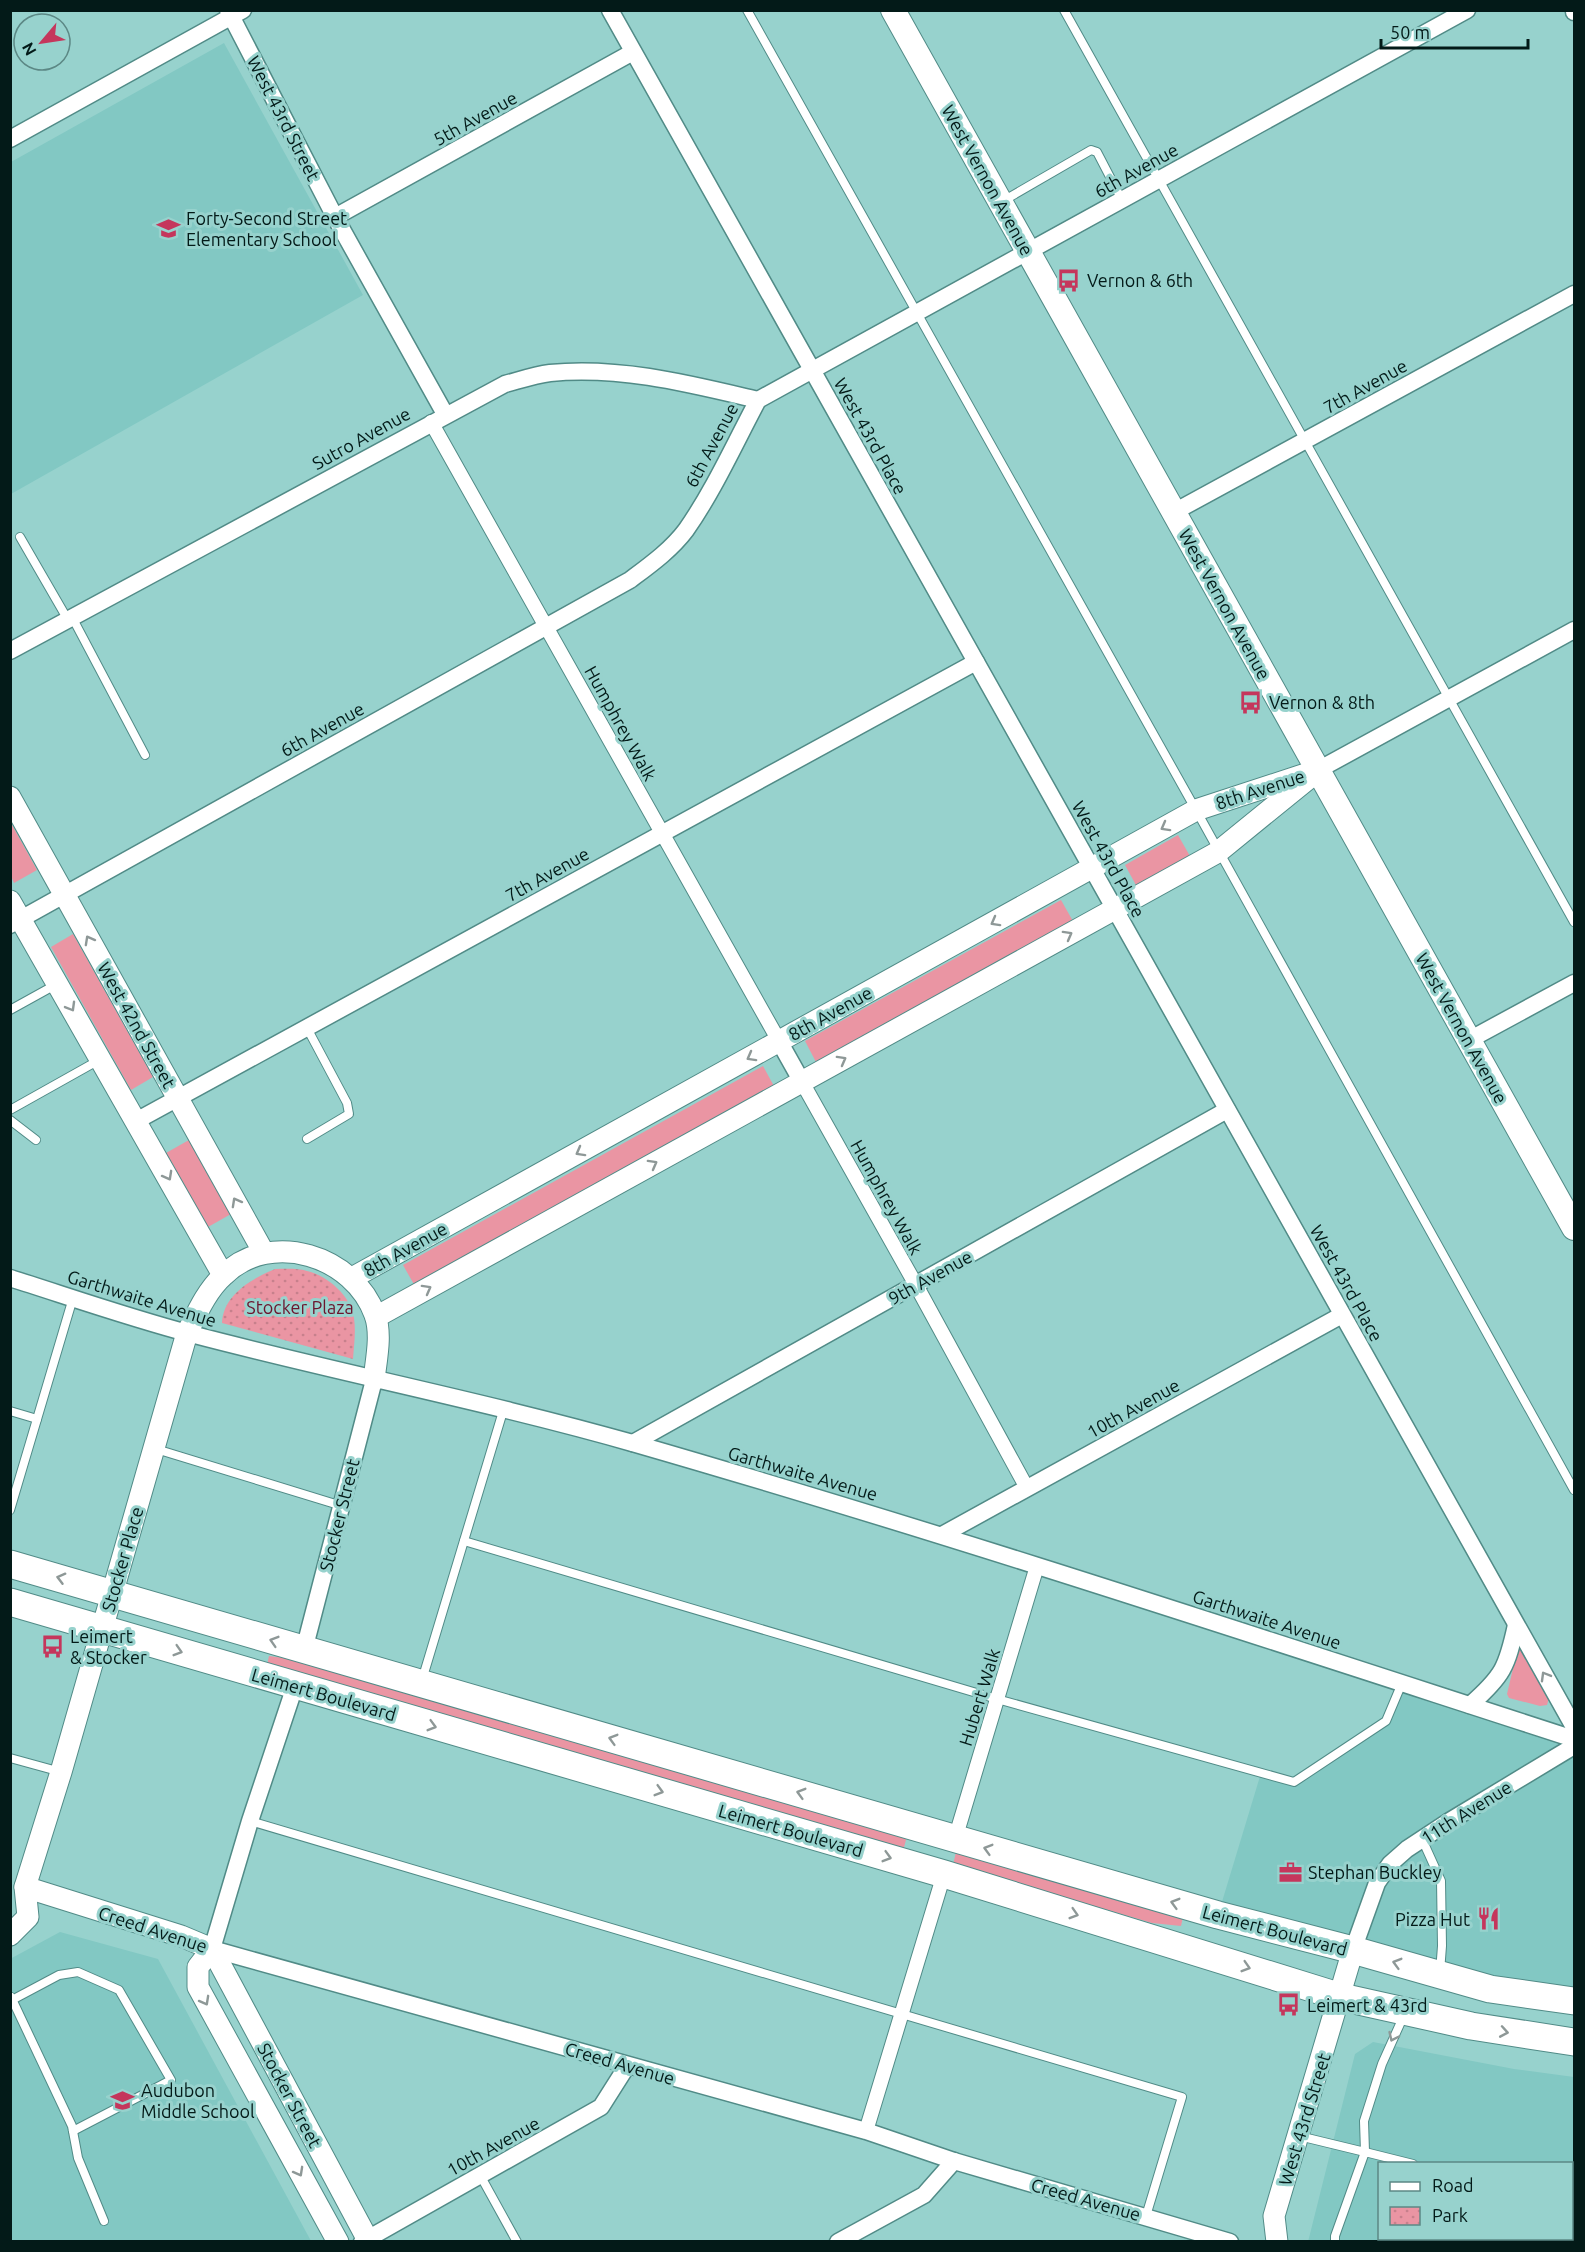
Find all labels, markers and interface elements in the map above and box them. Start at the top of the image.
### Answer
north arrow [12,12,72,72]
scale bar [1381,12,1528,50]
text: 50 m [1390,22,1430,42]
text: N [18,40,40,59]
street label: West 43rd Street [244,52,324,184]
street label: 5th Avenue [430,87,520,149]
street label: West Vernon Avenue [938,101,1038,259]
street label: 6th Avenue [1091,139,1181,201]
place label: Forty-Second Street Elementary School [186,208,347,249]
school or university icon: Forty-Second Street Elementary School [155,215,181,241]
bus stop icon: Vernon & 6th [1056,267,1082,293]
place label: Vernon & 6th [1087,270,1193,290]
street label: 7th Avenue [1320,355,1410,417]
street label: West 43rd Place [831,374,911,498]
street label: 6th Avenue [681,400,741,490]
street label: Sutro Avenue [309,403,413,473]
street label: West Vernon Avenue [1175,525,1275,683]
street label: Humphrey Walk [581,662,661,784]
bus stop icon: Vernon & 8th [1238,689,1264,715]
place label: Vernon & 8th [1269,692,1375,712]
street label: 6th Avenue [277,698,367,760]
street label: 8th Avenue [1213,765,1307,813]
street label: West 43rd Place [1069,797,1149,921]
one-way arrow [1161,820,1171,831]
street label: 7th Avenue [502,843,592,905]
one-way arrow [991,914,1001,926]
one-way arrow [1062,931,1072,943]
one-way arrow [85,936,96,946]
street label: West Vernon Avenue [1412,949,1512,1107]
street label: West 42nd Street [94,959,180,1091]
street label: 8th Avenue [785,982,875,1044]
one-way arrow [64,1001,75,1011]
one-way arrow [747,1050,757,1061]
one-way arrow [836,1056,846,1067]
street label: Humphrey Walk [847,1136,927,1258]
one-way arrow [576,1144,587,1156]
one-way arrow [647,1160,657,1171]
one-way arrow [161,1170,172,1180]
one-way arrow [232,1197,243,1208]
street label: 8th Avenue [360,1218,450,1280]
street label: West 43rd Place [1307,1221,1387,1345]
street label: 9th Avenue [885,1246,975,1308]
street label: Garthwaite Avenue [65,1266,219,1330]
one-way arrow [421,1285,431,1296]
park label: Stocker Plaza [246,1297,354,1317]
street label: 10th Avenue [1083,1374,1183,1442]
street label: Garthwaite Avenue [726,1442,880,1504]
street label: Stocker Street [315,1457,363,1573]
street label: Stocker Place [97,1504,147,1614]
one-way arrow [57,1573,67,1586]
street label: Garthwaite Avenue [1190,1586,1344,1652]
place label: Leimert & Stocker [70,1626,147,1667]
bus stop icon: Leimert & Stocker [39,1633,65,1659]
one-way arrow [269,1635,280,1648]
one-way arrow [172,1644,183,1656]
street label: Hubert Walk [955,1646,1003,1748]
street label: Leimert Boulevard [250,1664,398,1724]
one-way arrow [1541,1672,1553,1682]
one-way arrow [427,1718,437,1731]
one-way arrow [609,1734,619,1746]
street label: 11th Avenue [1417,1776,1515,1848]
one-way arrow [654,1784,664,1797]
one-way arrow [796,1788,807,1800]
street label: Leimert Boulevard [717,1800,865,1860]
one-way arrow [983,1844,994,1856]
one-way arrow [881,1850,892,1862]
office icon: Stephan Buckley [1277,1859,1303,1885]
place label: Stephan Buckley [1308,1862,1442,1882]
one-way arrow [1170,1898,1181,1910]
street label: Leimert Boulevard [1200,1901,1350,1959]
street label: Creed Avenue [96,1902,210,1956]
restaurant icon: Pizza Hut [1475,1906,1501,1932]
one-way arrow [1068,1907,1079,1919]
place label: Pizza Hut [1395,1909,1470,1929]
one-way arrow [1392,1958,1403,1970]
one-way arrow [1240,1960,1251,1973]
bus stop icon: Leimert & 43rd [1276,1992,1302,2018]
one-way arrow [198,1995,209,2005]
place label: Leimert & 43rd [1307,1995,1428,2015]
one-way arrow [1499,2025,1509,2038]
one-way arrow [1389,2031,1401,2042]
street label: Creed Avenue [563,2038,677,2088]
street label: Stocker Street [254,2039,326,2151]
street label: West 43rd Street [1274,2050,1334,2188]
place label: Audubon Middle School [141,2080,255,2121]
school or university icon: Audubon Middle School [110,2087,136,2113]
street label: 10th Avenue [443,2112,543,2180]
legend [1378,2162,1573,2240]
one-way arrow [292,2166,303,2176]
street label: Creed Avenue [1029,2174,1143,2224]
text: Road [1432,2175,1474,2195]
text: Park [1432,2205,1468,2225]

